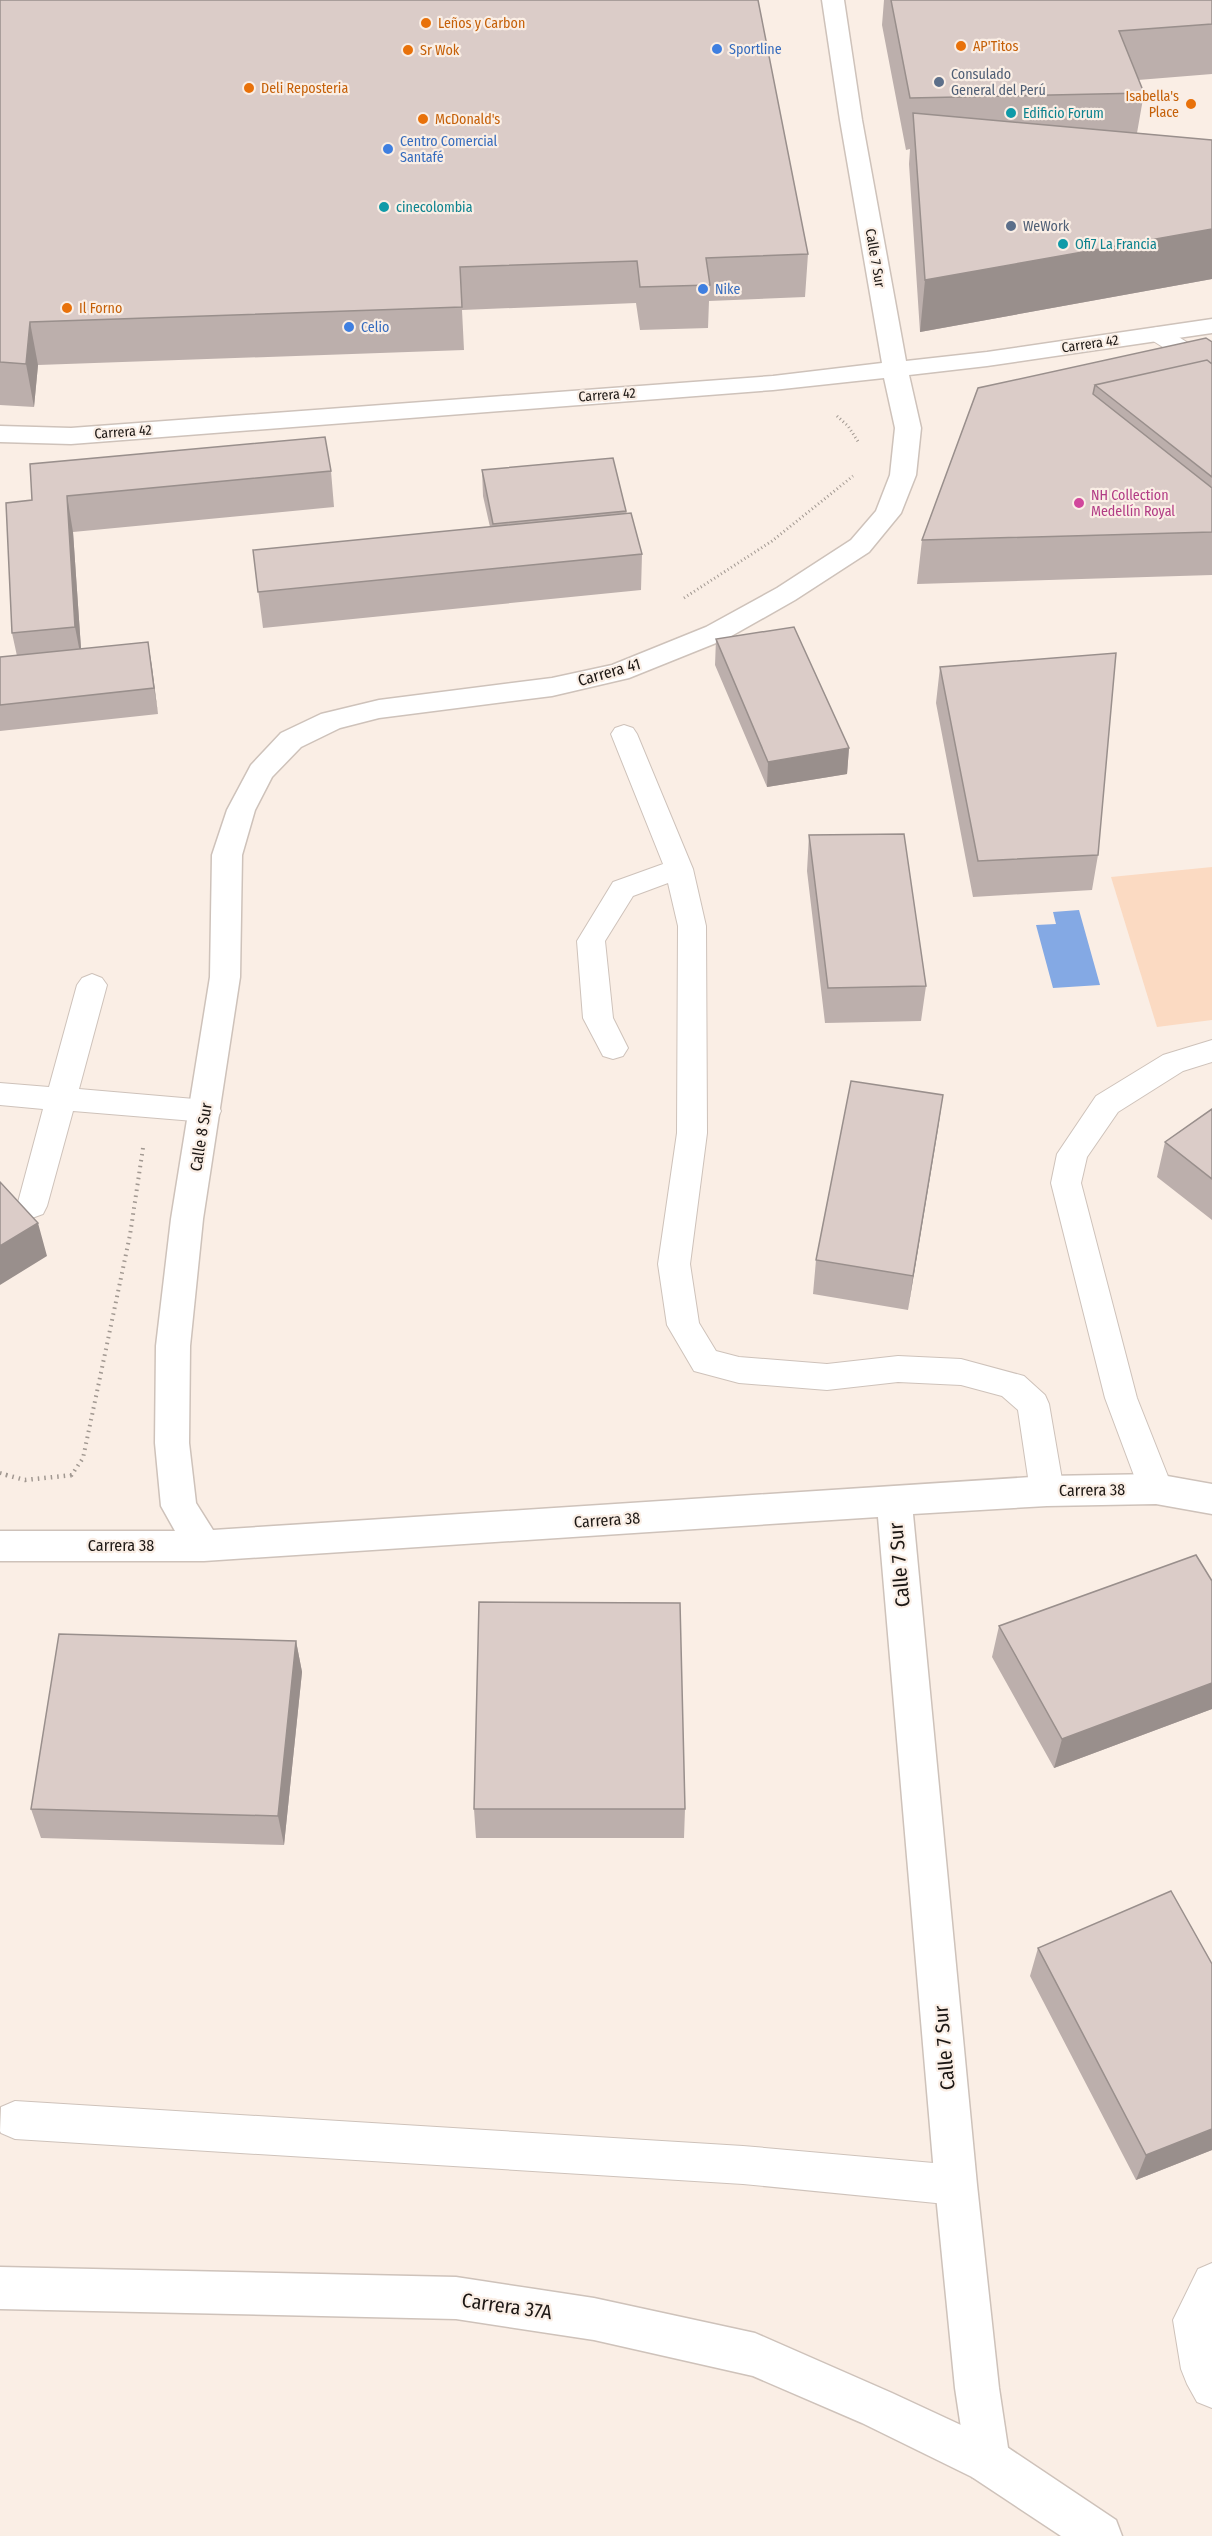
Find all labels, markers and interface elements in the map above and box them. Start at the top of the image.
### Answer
place label: Leños y Carbon [438,15,525,32]
marker: Leños y Carbon [419,16,433,30]
place label: AP'Titos [973,38,1018,55]
marker: AP'Titos [954,39,968,53]
place label: Sportline [729,41,782,58]
place label: Sr Wok [420,42,460,59]
marker: Sportline [710,42,724,56]
marker: Sr Wok [401,43,415,57]
place label: Consulado General del Perú [951,66,1046,99]
marker: Consulado General del Perú [932,75,946,89]
place label: Deli Reposteria [261,80,348,97]
marker: Deli Reposteria [242,81,256,95]
place label: Isabella's Place [1126,88,1179,121]
marker: Isabella's Place [1184,97,1198,111]
place label: Edificio Forum [1023,105,1104,122]
marker: Edificio Forum [1004,106,1018,120]
place label: McDonald's [435,111,500,128]
marker: McDonald's [416,112,430,126]
place label: Centro Comercial Santafé [400,133,497,166]
marker: Centro Comercial Santafé [381,142,395,156]
place label: cinecolombia [396,199,473,216]
marker: cinecolombia [377,200,391,214]
place label: WeWork [1023,218,1070,235]
marker: WeWork [1004,219,1018,233]
street label: Calle 7 Sur [861,227,889,289]
place label: Ofi7 La Francia [1075,236,1157,253]
marker: Ofi7 La Francia [1056,237,1070,251]
place label: Nike [715,281,740,298]
marker: Nike [696,282,710,296]
place label: Il Forno [79,300,122,317]
marker: Il Forno [60,301,74,315]
place label: Celio [361,319,389,336]
marker: Celio [342,320,356,334]
street label: Carrera 42 [1060,332,1120,356]
street label: Carrera 42 [578,385,636,405]
street label: Carrera 42 [94,422,152,442]
place label: NH Collection Medellín Royal [1091,487,1175,520]
marker: NH Collection Medellín Royal [1072,496,1086,510]
street label: Carrera 41 [576,654,642,690]
street label: Calle 8 Sur [186,1101,216,1173]
street label: Carrera 38 [1059,1480,1125,1500]
street label: Carrera 38 [573,1508,641,1532]
street label: Calle 7 Sur [883,1522,915,1608]
street label: Carrera 38 [88,1536,154,1555]
street label: Calle 7 Sur [928,2005,960,2091]
street label: Carrera 37A [460,2288,554,2324]

